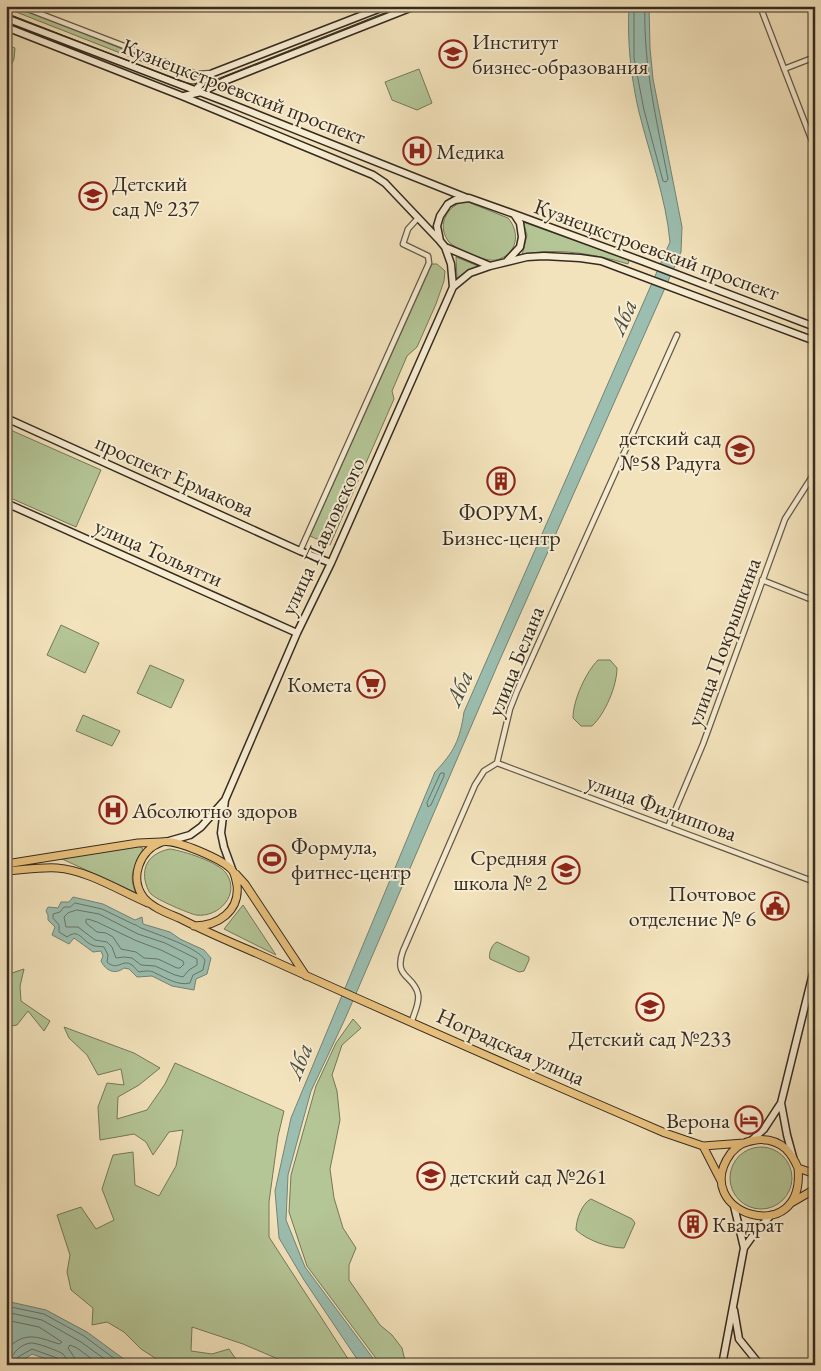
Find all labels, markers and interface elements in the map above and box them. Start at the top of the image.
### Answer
place label: Институт бизнес-образования [472,27,649,81]
street label: Кузнецкстроевский проспект [118,32,370,151]
school or university icon: Институт бизнес-образования [438,39,468,69]
hospital icon: Медика [402,136,432,166]
place label: Медика [436,137,505,166]
place label: Детский сад № 237 [112,169,199,223]
school or university icon: Детский сад № 237 [78,181,108,211]
street label: Кузнецкстроевский проспект [530,192,783,307]
water label: Аба [600,294,644,341]
place label: детский сад №58 Радуга [619,423,721,477]
street label: проспект Ермакова [91,427,259,524]
school or university icon: детский сад №58 Радуга [725,435,755,465]
street label: улица Павловского [273,453,372,620]
building icon: ФОРУМ, Бизнес-центр [486,466,516,496]
place label: ФОРУМ, Бизнес-центр [441,498,561,552]
street label: улица Тольятти [90,511,228,594]
street label: улица Покрышкина [679,553,768,731]
street label: улица Белана [480,601,551,721]
water label: Аба [436,665,480,712]
supermarket icon: Комета [356,669,386,699]
place label: Комета [287,670,352,699]
street label: улица Филиппова [583,767,741,848]
hospital icon: Абсолютно здоров [98,795,128,825]
place label: Абсолютно здоров [131,796,297,825]
place label: Формула, фитнес-центр [291,832,411,886]
place label: Средняя школа № 2 [454,843,547,897]
sports icon: Формула, фитнес-центр [257,844,287,874]
school or university icon: Средняя школа № 2 [551,855,581,885]
place label: Почтовое отделение № 6 [629,879,756,933]
public building icon: Почтовое отделение № 6 [760,891,790,921]
school or university icon: Детский сад №233 [635,992,665,1022]
street label: Ноградская улица [432,1001,590,1092]
place label: Детский сад №233 [569,1024,731,1053]
water label: Аба [277,1038,319,1085]
hotel icon: Верона [734,1105,764,1135]
place label: Верона [666,1106,730,1135]
school or university icon: детский сад №261 [416,1161,446,1191]
place label: детский сад №261 [450,1162,607,1191]
building icon: Квадрат [678,1209,708,1239]
place label: Квадрат [712,1210,783,1239]

